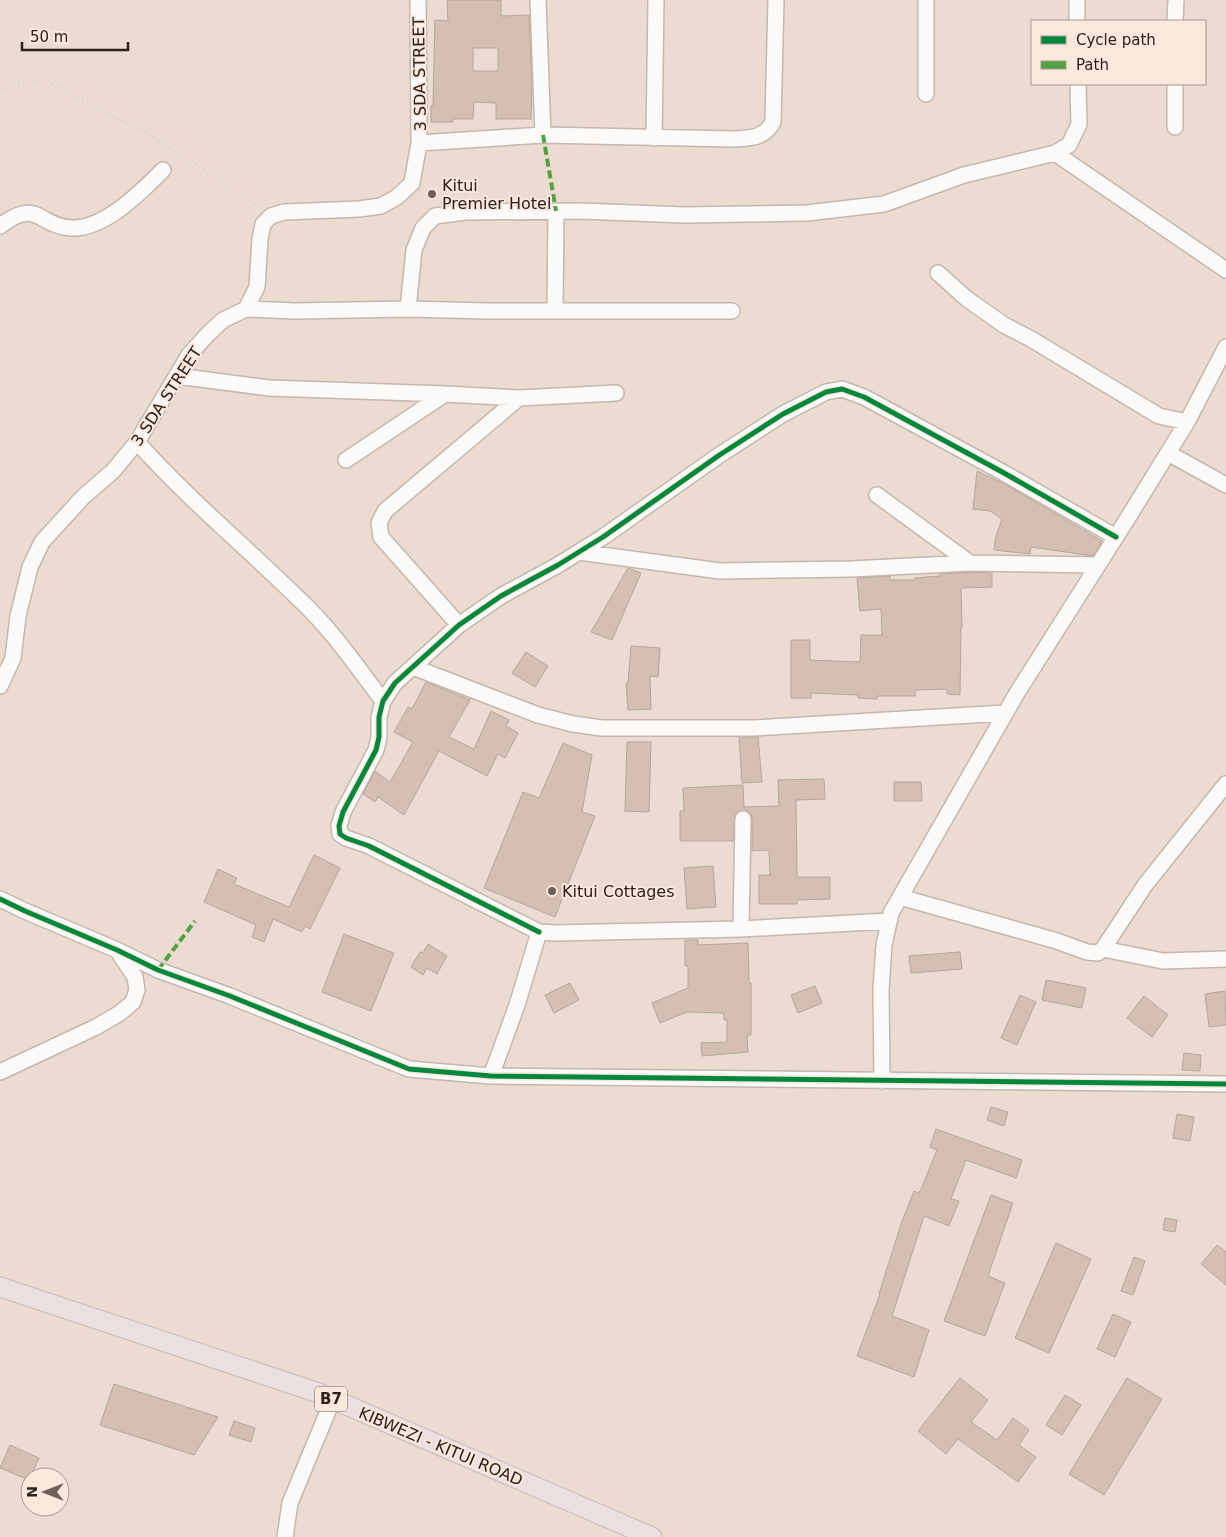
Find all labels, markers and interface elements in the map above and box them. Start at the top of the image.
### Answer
street label: 3 SDA STREET [409,16,430,131]
scale bar [22,20,129,52]
legend [1031,20,1206,85]
text: 50 m [30,28,68,46]
text: Cycle path [1076,31,1156,49]
text: Path [1076,56,1109,74]
place label: Kitui Premier Hotel [442,176,551,213]
marker: Kitui Premier Hotel [426,188,438,200]
street label: 3 SDA STREET [127,343,206,449]
place label: Kitui Cottages [562,882,675,901]
marker: Kitui Cottages [546,885,558,897]
road number: B7 [315,1386,347,1412]
street label: KIBWEZI - KITUI ROAD [356,1403,526,1490]
north arrow [20,1467,70,1517]
text: N [24,1486,40,1498]

